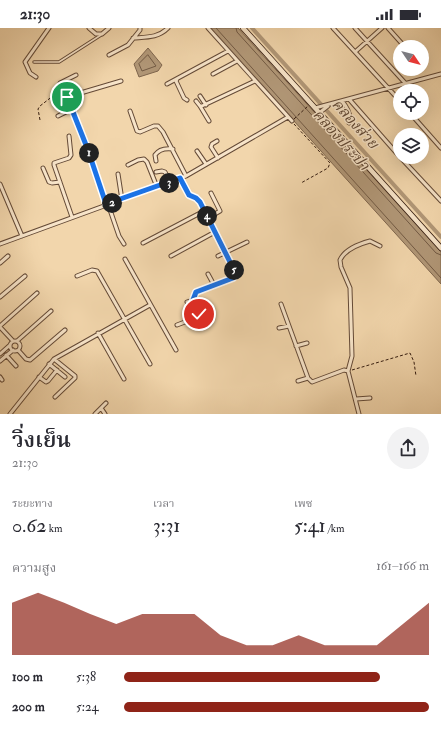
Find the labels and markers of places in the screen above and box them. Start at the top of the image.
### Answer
pin [50,80,84,114]
pin: 1 [79,143,99,163]
pin: 3 [159,173,179,193]
pin: 2 [102,193,122,213]
pin: 4 [197,206,217,226]
pin: 5 [224,260,244,280]
pin [182,297,216,331]

